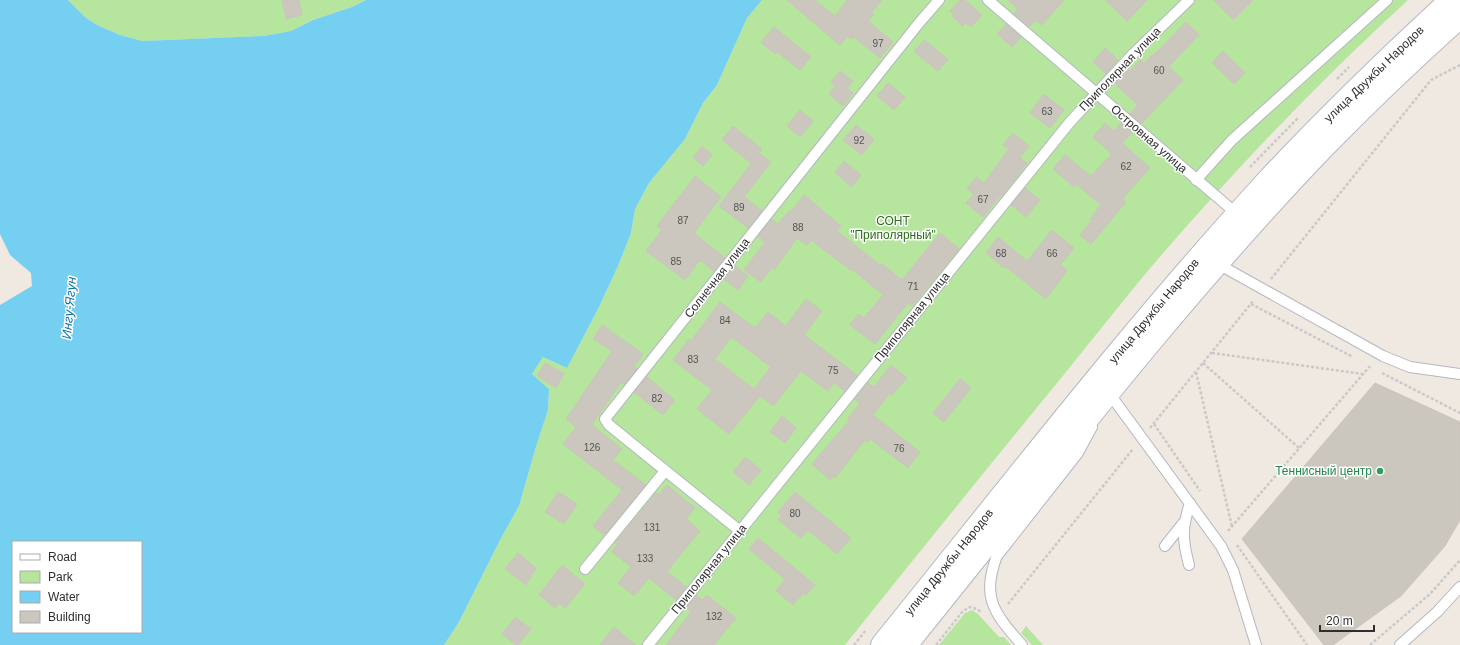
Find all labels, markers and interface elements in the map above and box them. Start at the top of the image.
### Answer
street label: улица Дружбы Народов [1321,23,1427,125]
street label: Приполярная улица [1076,24,1164,114]
house number: 97 [872,38,884,49]
house number: 60 [1153,65,1165,76]
street label: Островная улица [1108,102,1190,176]
house number: 63 [1041,106,1053,117]
house number: 92 [853,135,865,146]
house number: 62 [1120,161,1132,172]
house number: 67 [977,194,989,205]
house number: 89 [733,202,745,213]
park label: СОНТ "Приполярный" [850,214,936,242]
house number: 87 [677,215,689,226]
house number: 88 [792,222,804,233]
street label: Солнечная улица [682,235,753,321]
house number: 68 [995,248,1007,259]
house number: 66 [1046,248,1058,259]
house number: 85 [670,256,682,267]
street label: улица Дружбы Народов [1106,256,1202,366]
street label: Приполярная улица [872,269,953,365]
water label: Ингу-Ягун [59,276,79,340]
house number: 71 [907,281,919,292]
house number: 84 [719,315,731,326]
house number: 83 [687,354,699,365]
house number: 75 [827,365,839,376]
house number: 82 [651,393,663,404]
house number: 126 [584,442,601,453]
house number: 76 [893,443,905,454]
place label: Теннисный центр [1275,464,1372,478]
marker: Теннисный центр [1375,466,1385,476]
street label: улица Дружбы Народов [902,506,996,618]
house number: 80 [789,508,801,519]
street label: Приполярная улица [669,521,750,617]
house number: 131 [644,522,661,533]
legend [12,541,142,633]
text: Road [48,550,77,564]
house number: 133 [637,553,654,564]
text: Park [48,570,74,584]
text: Water [48,590,80,604]
scale bar [1320,607,1374,633]
text: Building [48,610,91,624]
house number: 132 [706,611,723,622]
text: 20 m [1326,614,1353,628]

